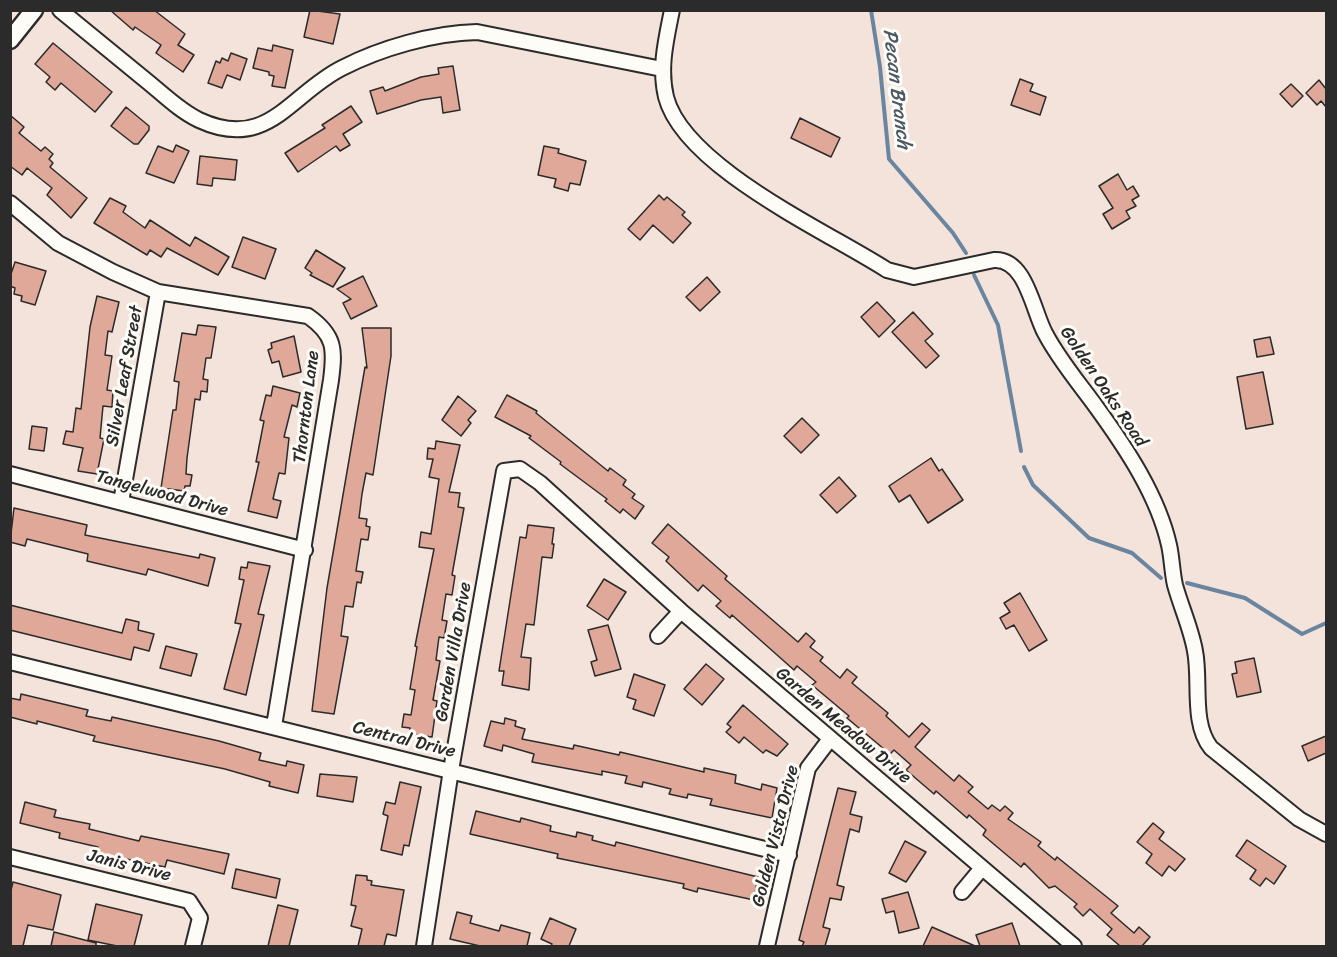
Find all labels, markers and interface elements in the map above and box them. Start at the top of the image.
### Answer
water label: Pecan Branch [877,28,915,150]
street label: Silver Leaf Street [102,304,148,448]
street label: Golden Oaks Road [1055,323,1151,451]
street label: Thornton Lane [289,349,325,465]
street label: Tangelwood Drive [94,466,230,522]
street label: Garden Villa Drive [431,581,477,723]
street label: Garden Meadow Drive [771,663,915,789]
street label: Central Drive [350,717,458,763]
street label: Golden Vista Drive [748,763,804,909]
street label: Janis Drive [85,845,173,887]

